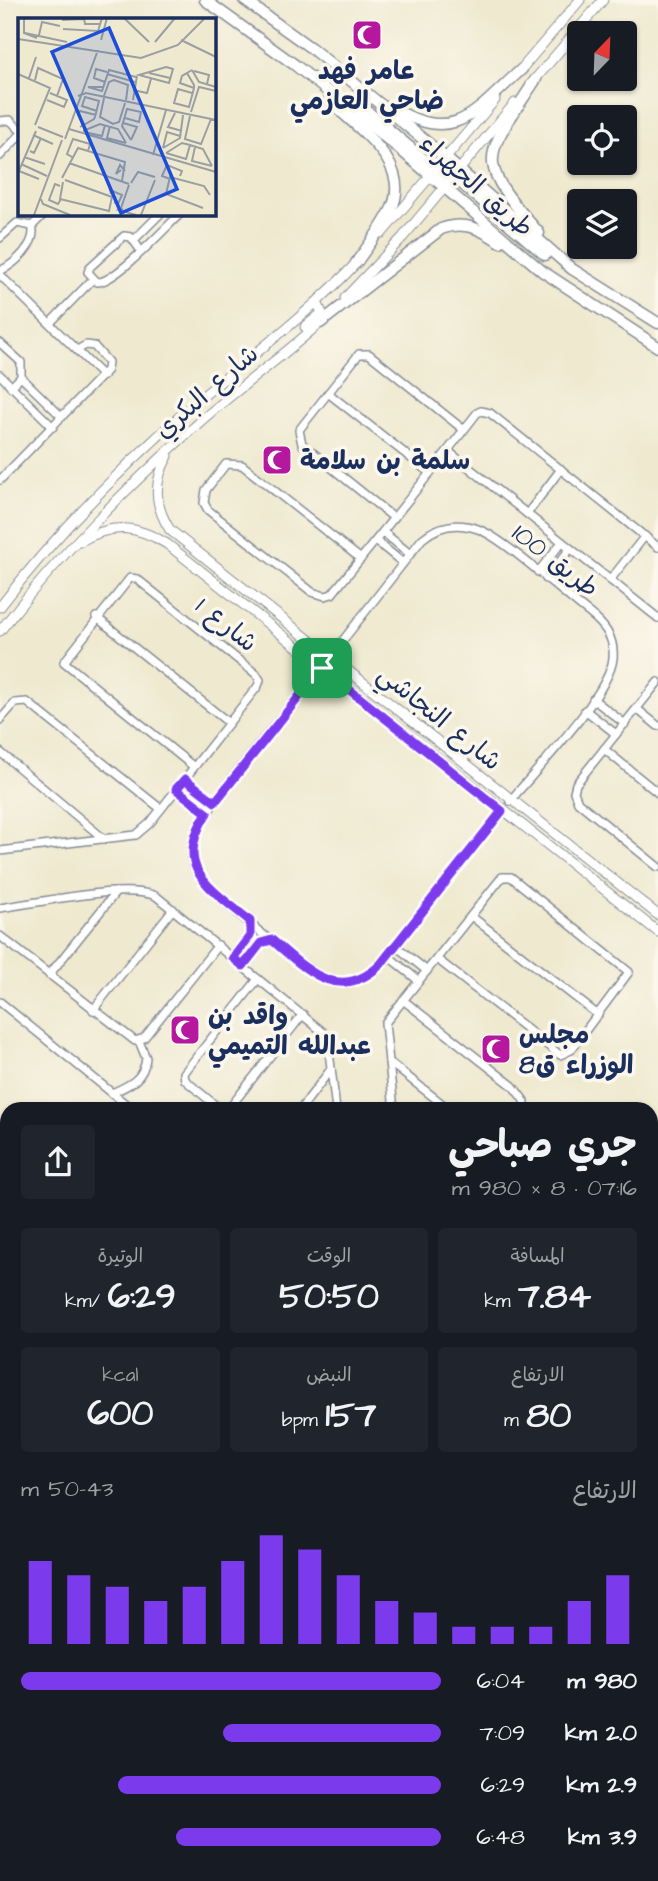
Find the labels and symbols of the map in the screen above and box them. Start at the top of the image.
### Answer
inset map [18,18,215,215]
mosque icon: عامر فهد ضاحي العازمي [350,18,384,52]
north arrow [567,21,637,91]
place label: عامر فهد ضاحي العازمي [290,53,444,124]
street label: طريق الجهراء [411,126,541,246]
street label: شارع البكري [147,336,267,447]
mosque icon: سلمة بن سلامة [260,443,294,477]
place label: سلمة بن سلامة [300,443,470,479]
street label: طريق 100 [504,515,606,606]
street label: شارع 1 [188,589,265,661]
pin [292,638,352,698]
street label: شارع النجاشي [367,656,509,782]
place label: واقد بن عبدالله التميمي [208,998,371,1069]
mosque icon: واقد بن عبدالله التميمي [168,1013,202,1047]
place label: مجلس الوزراء ق8 [519,1017,633,1083]
mosque icon: مجلس الوزراء ق8 [479,1032,513,1066]

